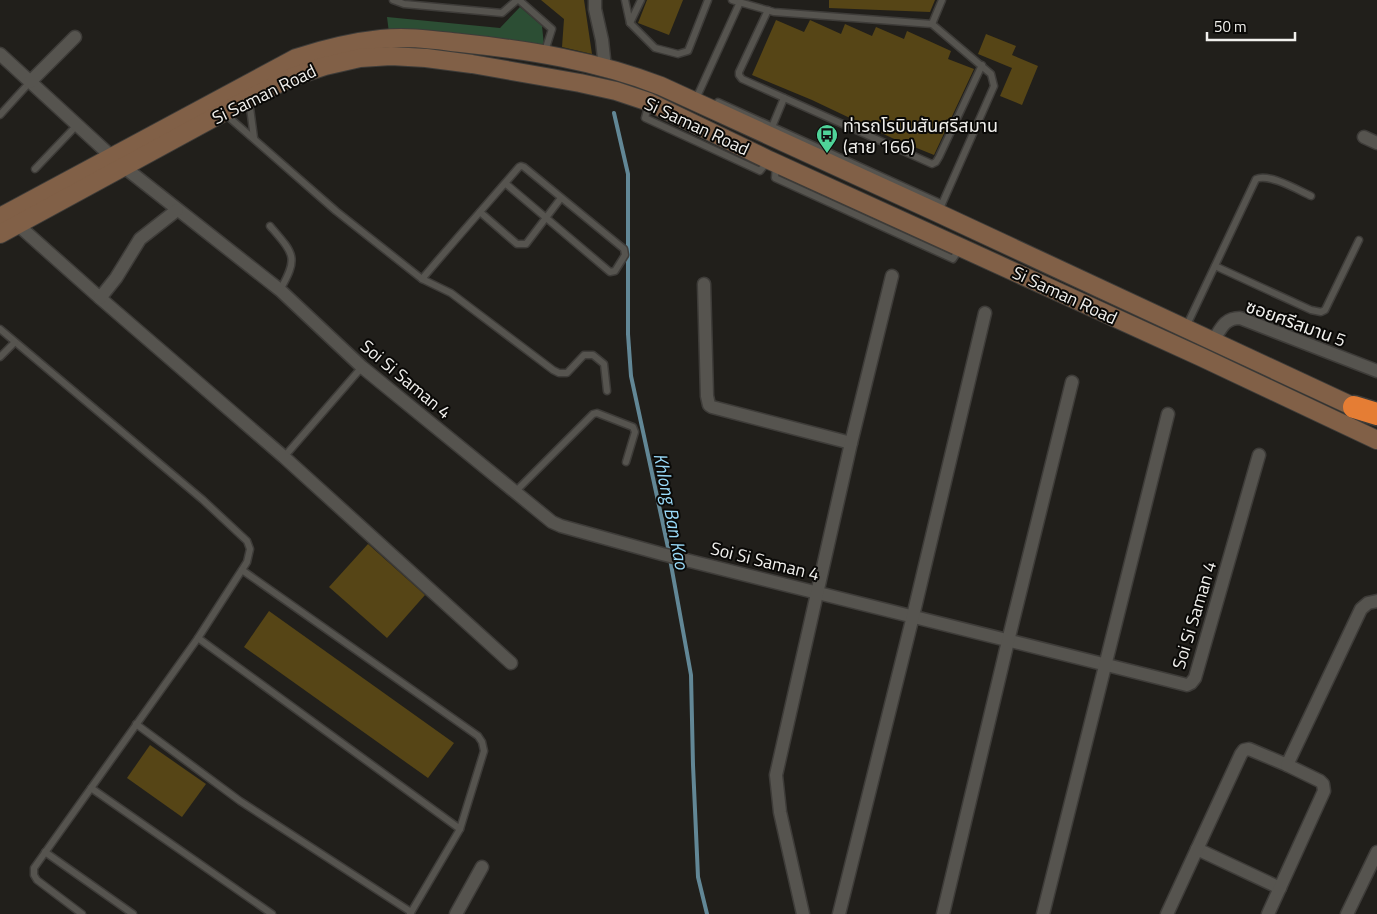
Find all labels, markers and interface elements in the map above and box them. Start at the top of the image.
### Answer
scale bar [1207,10,1294,42]
text: 50 m [1214,15,1247,38]
street label: Si Saman Road [207,57,321,131]
street label: Si Saman Road [640,90,754,162]
place label: ท่ารถโรบินสันศรีสมาน (สาย 166) [843,112,998,160]
bus stop icon: ท่ารถโรบินสันศรีสมาน (สาย 166) [815,123,839,154]
street label: Si Saman Road [1008,259,1122,331]
street label: ซอยศรีสมาน 5 [1242,292,1350,354]
street label: Soi Si Saman 4 [355,333,457,425]
water label: Khlong Ban Kao [647,450,698,572]
street label: Soi Si Saman 4 [708,534,822,588]
street label: Soi Si Saman 4 [1165,558,1223,672]

